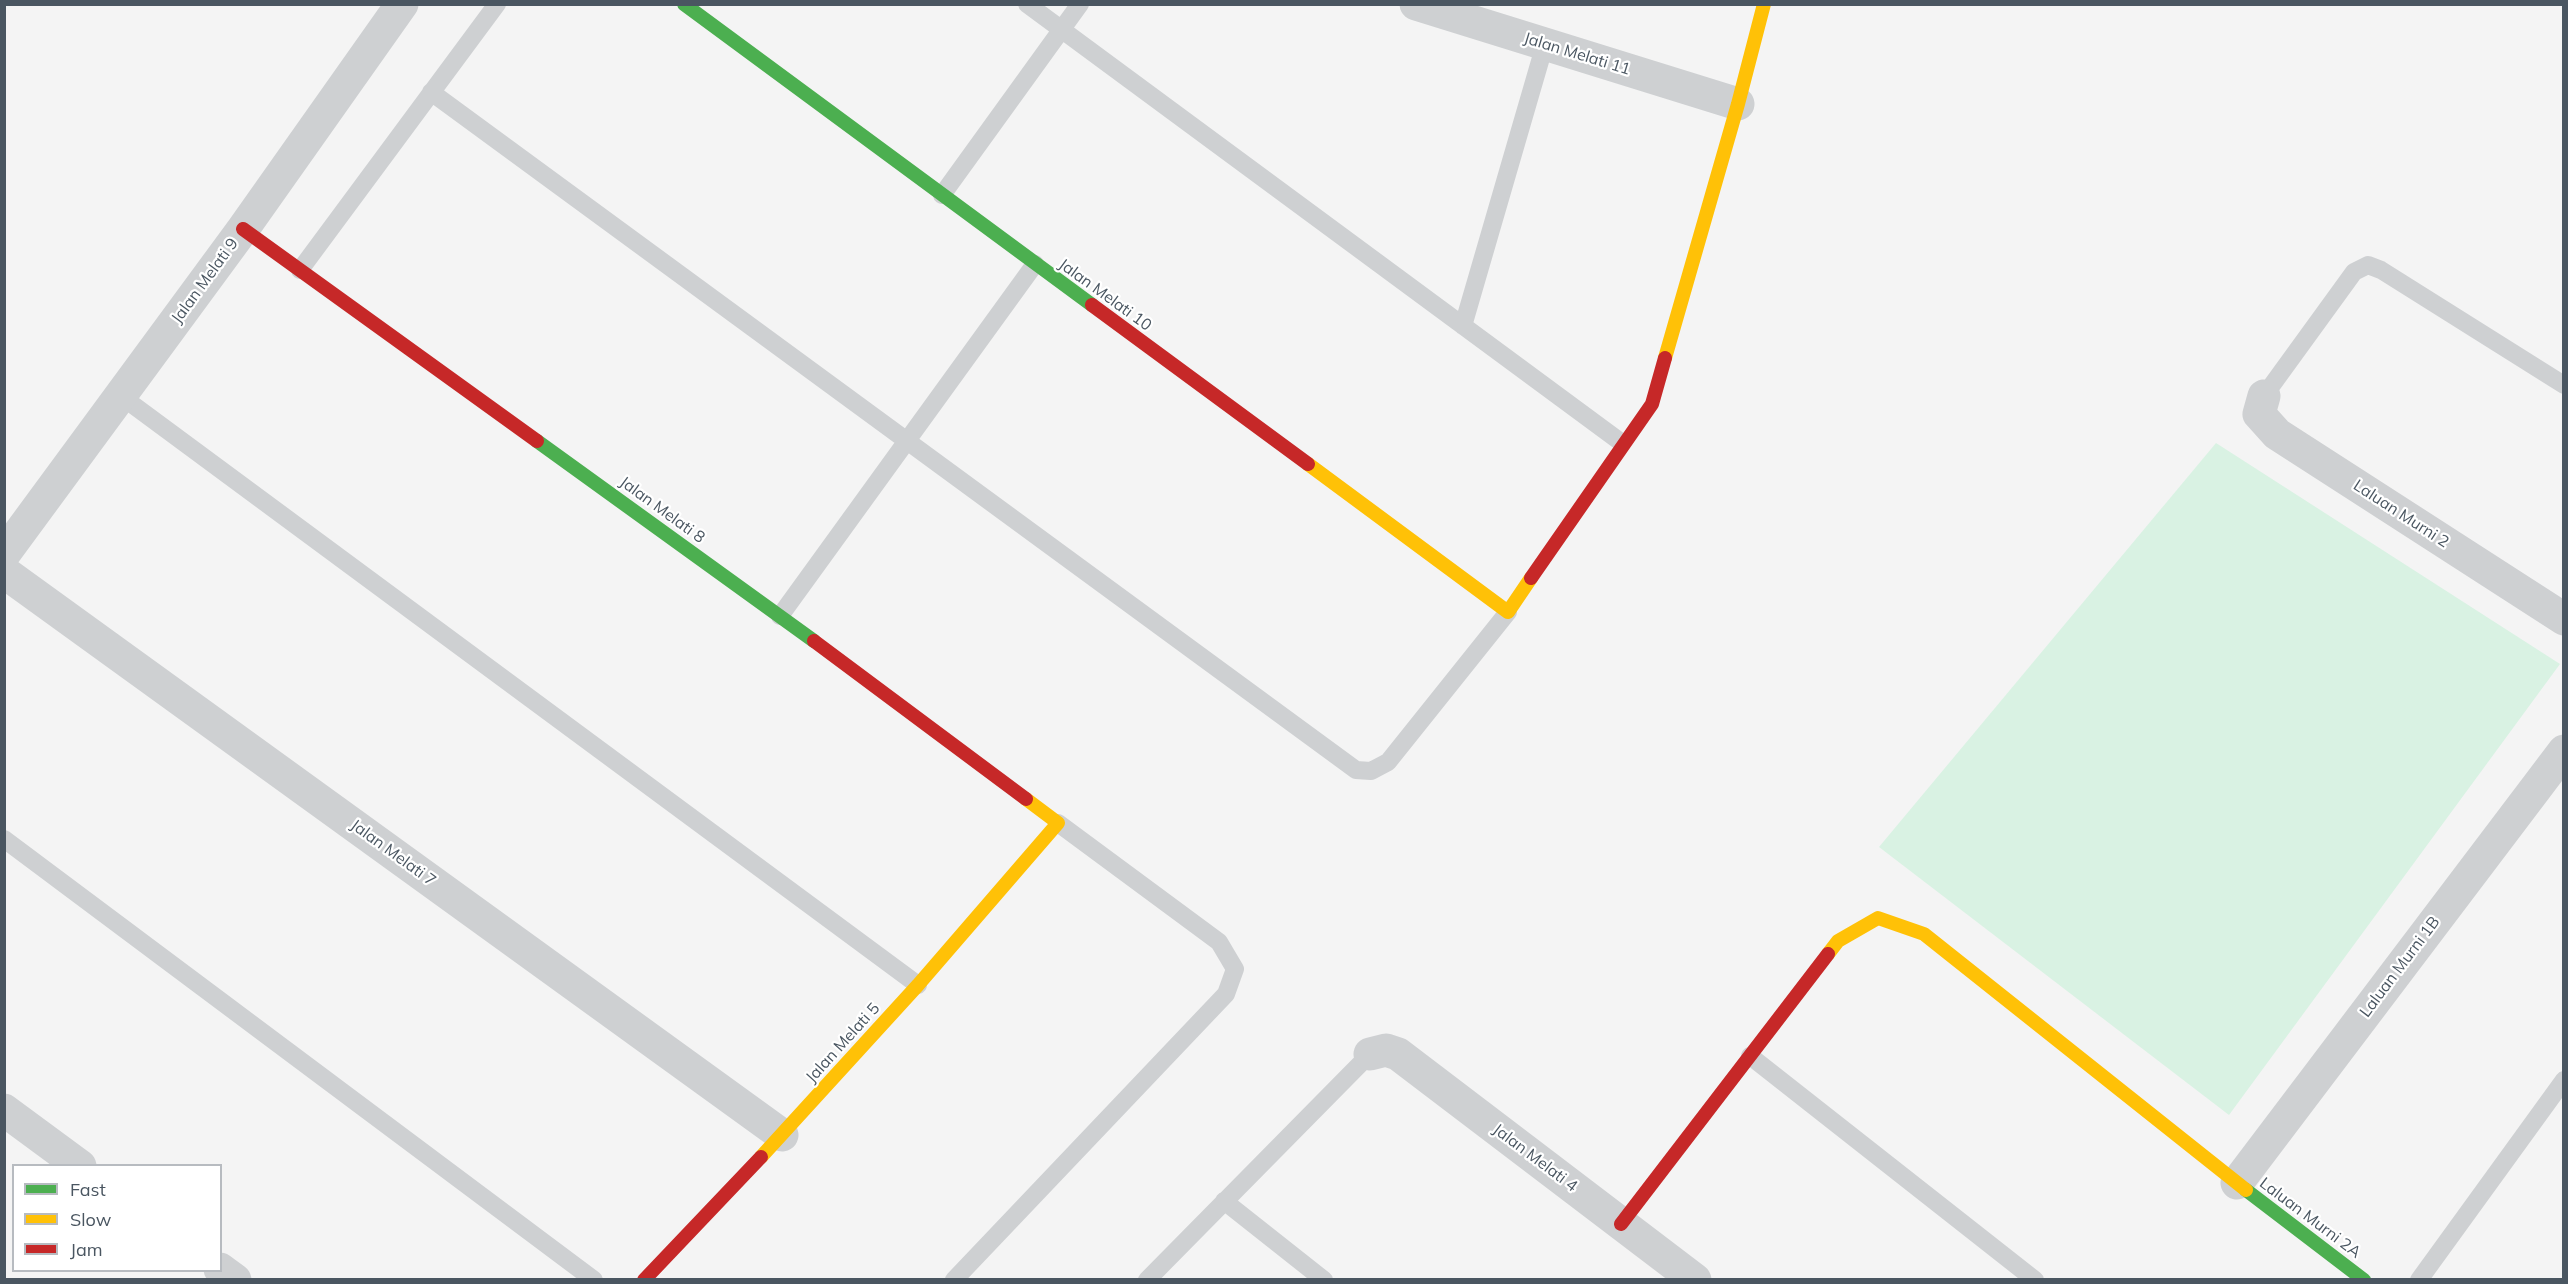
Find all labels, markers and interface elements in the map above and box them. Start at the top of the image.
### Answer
street label: Jalan Melati 11 [1521,29,1633,79]
street label: Jalan Melati 9 [168,235,242,327]
street label: Jalan Melati 10 [1055,255,1155,335]
street label: Jalan Melati 8 [616,473,708,547]
street label: Laluan Murni 2 [2350,476,2452,552]
street label: Jalan Melati 7 [347,816,439,890]
street label: Laluan Murni 1B [2356,913,2444,1021]
street label: Jalan Melati 5 [802,999,884,1087]
street label: Jalan Melati 4 [1489,1120,1581,1196]
legend [12,1164,222,1272]
street label: Laluan Murni 2A [2256,1174,2364,1262]
text: Fast [70,1178,106,1201]
text: Slow [70,1208,111,1231]
text: Jam [70,1238,103,1261]

